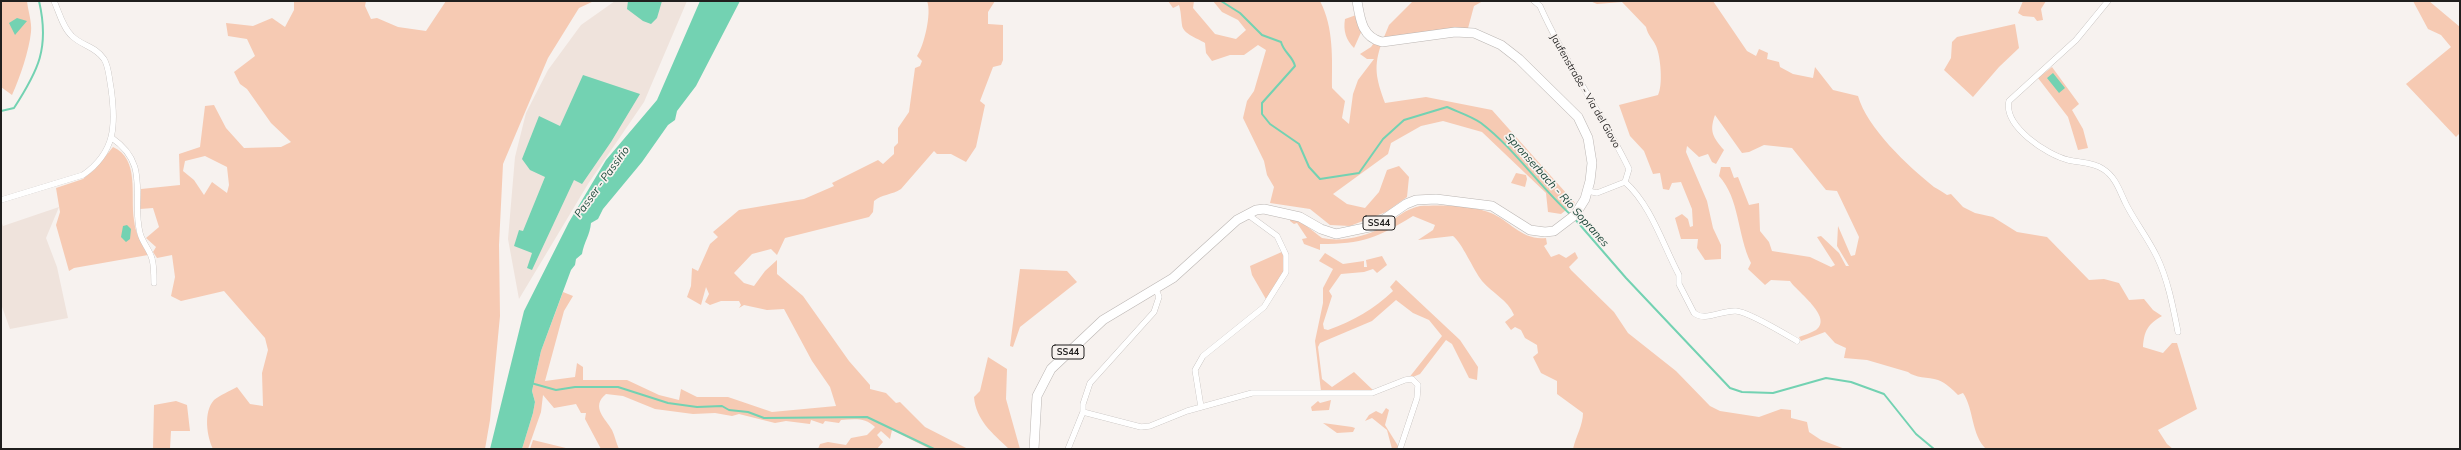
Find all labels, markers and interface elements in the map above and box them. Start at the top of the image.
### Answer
street label: Jaufenstraße - Via del Giovo [1547,32,1623,150]
water label: Spronserbach - Rio Sopranes [1502,130,1612,250]
water label: Passer - Passirio [572,144,632,220]
road number: SS44 [1363,216,1395,230]
road number: SS44 [1052,345,1084,359]

